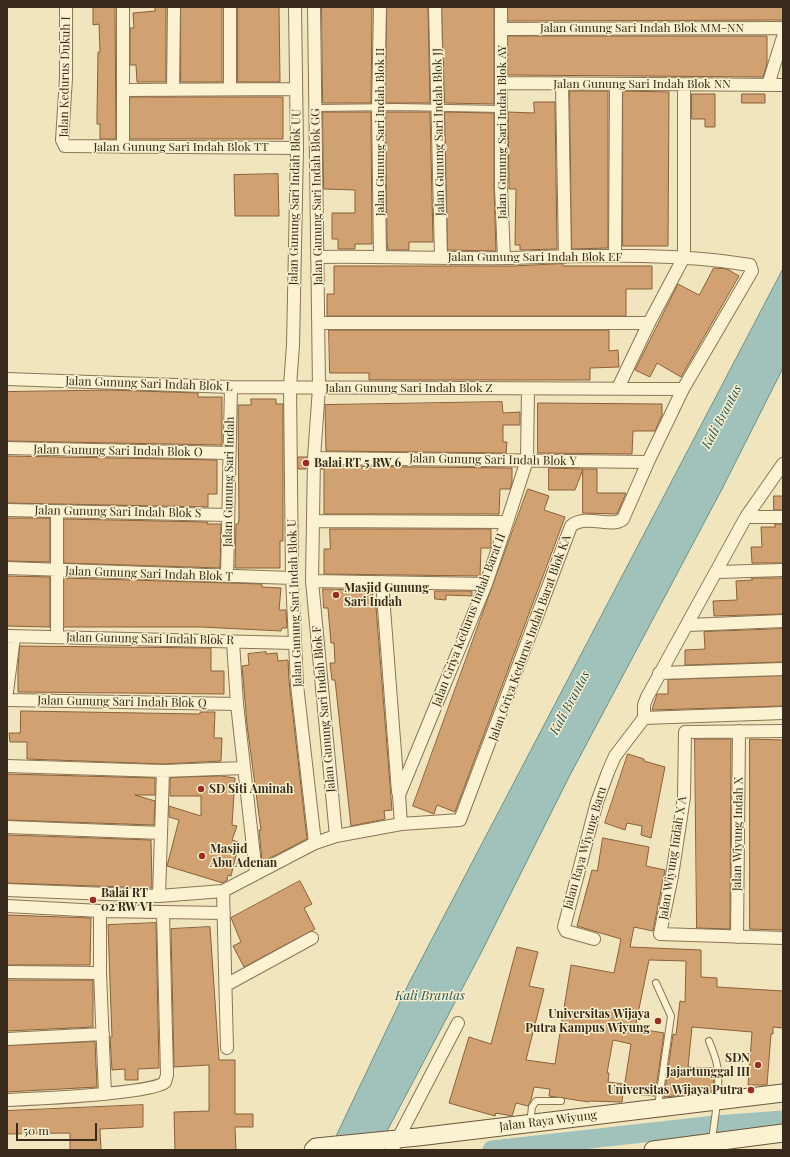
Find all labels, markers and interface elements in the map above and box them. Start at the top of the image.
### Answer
street label: Jalan Kedurus Dukuh I [57,16,73,138]
street label: Jalan Gunung Sari Indah Blok MM-NN [540,21,744,35]
street label: Jalan Gunung Sari Indah Blok AY [495,45,509,219]
street label: Jalan Gunung Sari Indah Blok II [373,48,387,216]
street label: Jalan Gunung Sari Indah Blok JJ [430,48,448,216]
street label: Jalan Gunung Sari Indah Blok NN [553,77,731,91]
street label: Jalan Gunung Sari Indah Blok GG [308,108,326,286]
street label: Jalan Gunung Sari Indah Blok UU [286,109,304,285]
street label: Jalan Gunung Sari Indah Blok TT [93,140,269,154]
street label: Jalan Gunung Sari Indah Blok EF [448,250,622,264]
street label: Jalan Gunung Sari Indah Blok L [65,374,233,394]
street label: Jalan Gunung Sari Indah Blok Z [325,381,493,395]
water label: Kali Brantas [699,382,745,452]
street label: Jalan Gunung Sari Indah [221,417,237,547]
street label: Jalan Gunung Sari Indah Blok O [33,442,203,460]
street label: Jalan Gunung Sari Indah Blok Y [409,451,577,469]
place label: Balai RT 5 RW 6 [314,456,401,470]
marker: Balai RT 5 RW 6 [301,458,311,468]
street label: Jalan Gunung Sari Indah Blok S [34,503,202,521]
street label: Jalan Gunung Sari Indah Blok U [285,519,305,687]
street label: Jalan Griya Kedurus Indah Barat II [429,531,509,709]
street label: Jalan Griya Kedurus Indah Barat Blok KA [486,533,574,743]
street label: Jalan Gunung Sari Indah Blok T [65,564,233,584]
place label: Masjid Gunung Sari Indah [344,581,429,609]
marker: Masjid Gunung Sari Indah [331,590,341,600]
street label: Jalan Gunung Sari Indah Blok F [310,625,338,793]
street label: Jalan Gunung Sari Indah Blok R [66,630,234,648]
water label: Kali Brantas [547,668,593,738]
street label: Jalan Gunung Sari Indah Blok Q [37,693,207,711]
street label: Jalan Wiyung Indah X [730,777,746,891]
place label: SD Siti Aminah [209,782,293,796]
marker: SD Siti Aminah [196,784,206,794]
street label: Jalan Raya Wiyung Baru [561,785,609,911]
street label: Jalan Wiyung Indah X A [656,795,690,921]
place label: Masjid Abu Adenan [210,842,277,870]
marker: Masjid Abu Adenan [197,851,207,861]
place label: Balai RT 02 RW VI [101,886,153,914]
marker: Balai RT 02 RW VI [88,895,98,905]
water label: Kali Brantas [395,988,465,1004]
place label: Universitas Wijaya Putra Kampus Wiyung [525,1007,650,1035]
marker: Universitas Wijaya Putra Kampus Wiyung [653,1016,663,1026]
place label: SDN Jajartunggal III [666,1051,750,1079]
marker: SDN Jajartunggal III [753,1060,763,1070]
place label: Universitas Wijaya Putra [607,1083,743,1097]
marker: Universitas Wijaya Putra [746,1085,756,1095]
street label: Jalan Raya Wiyung [498,1108,598,1134]
scale bar [18,1115,99,1141]
text: 50 m [23,1122,49,1138]

